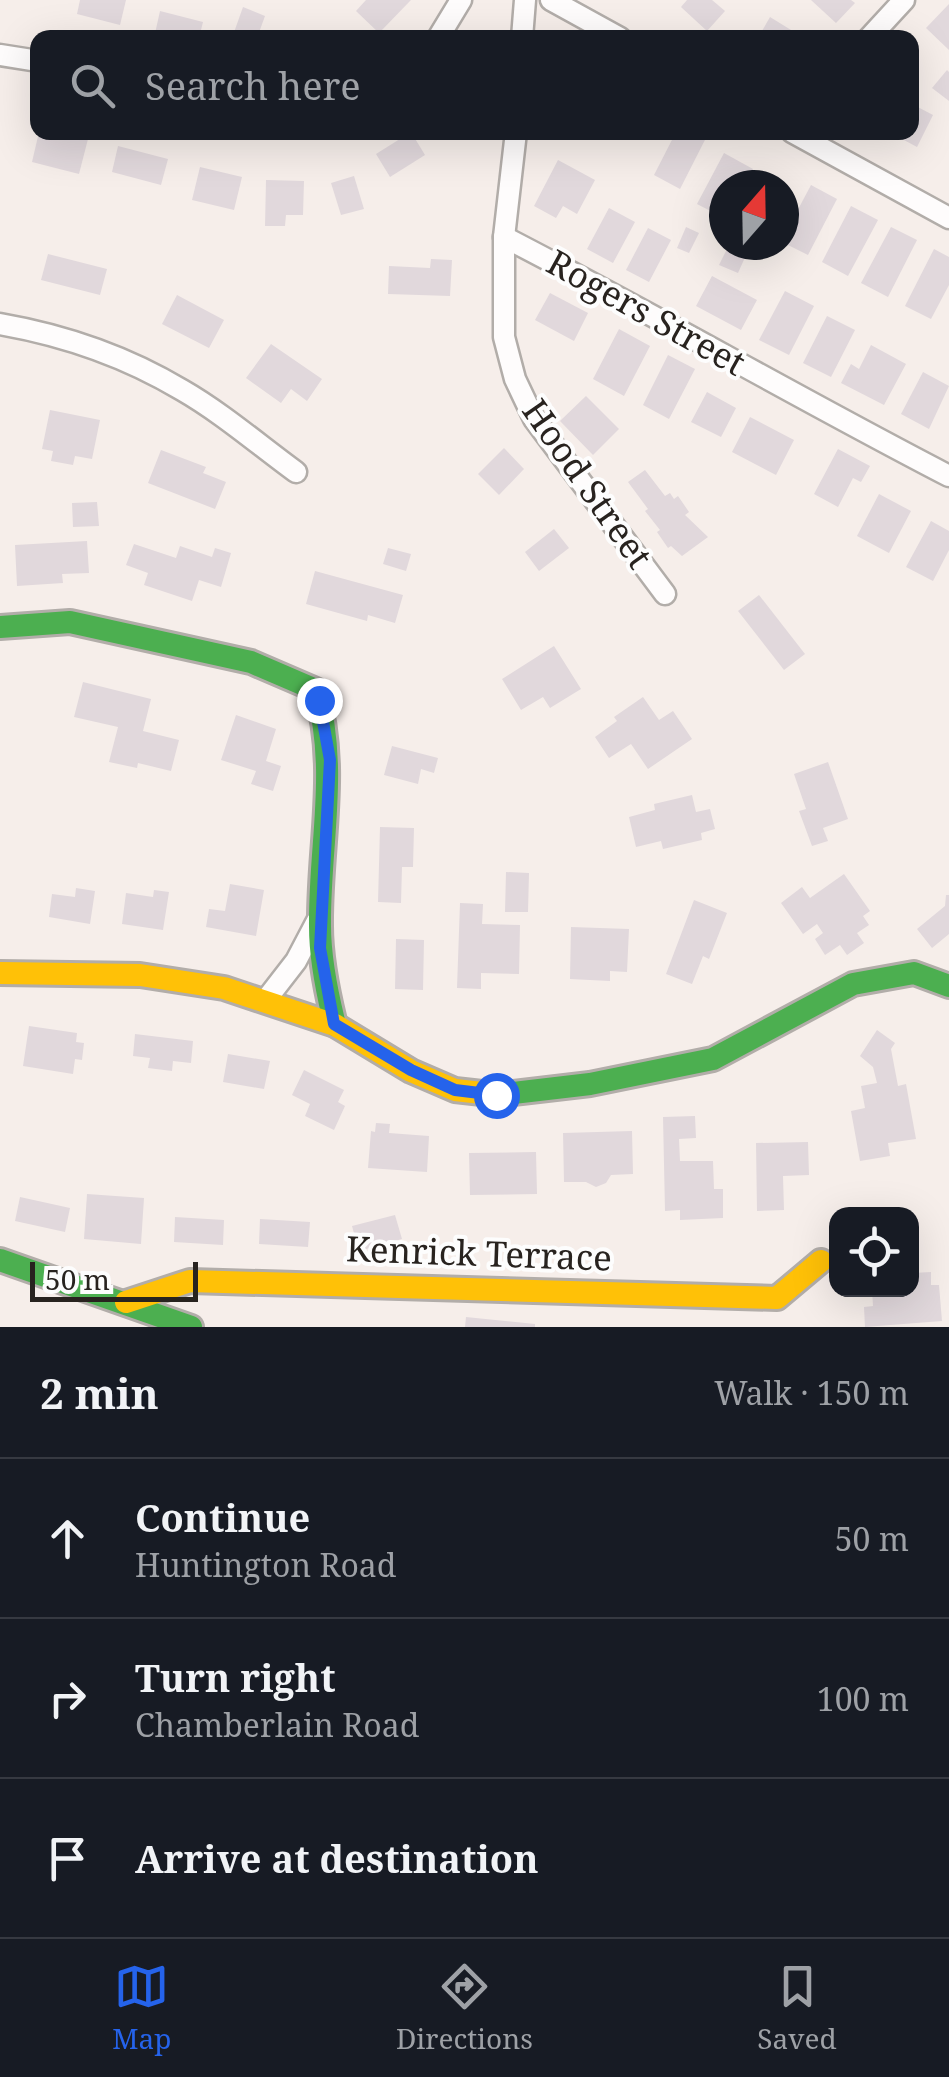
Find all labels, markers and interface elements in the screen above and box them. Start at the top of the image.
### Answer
search box [30,30,919,140]
icon: search [65,58,120,113]
text: Search here [145,59,361,111]
north arrow [709,170,799,260]
street label: Rogers Street [539,238,754,385]
street label: Hood Street [513,389,664,577]
route end [297,678,343,724]
route start [474,1073,520,1119]
map controls [829,1207,919,1297]
button: locate [829,1207,919,1297]
street label: Kenrick Terrace [345,1224,613,1281]
scale bar [30,1257,198,1302]
text: 50 m [45,1260,110,1298]
text: 2 min [40,1364,159,1421]
text: Walk · 150 m [714,1371,909,1414]
text: Continue [135,1491,310,1543]
icon: ahead [40,1511,95,1566]
text: 50 m [835,1517,909,1560]
text: Huntington Road [135,1543,397,1586]
text: Turn right [135,1651,336,1703]
icon: right [40,1671,95,1726]
text: 100 m [817,1677,909,1720]
text: Chamberlain Road [135,1703,419,1746]
icon: arrive [40,1831,95,1886]
text: Arrive at destination [135,1832,539,1884]
tab: Map [112,1959,171,2057]
tab: Directions [396,1959,533,2057]
tab: Saved [757,1959,837,2057]

